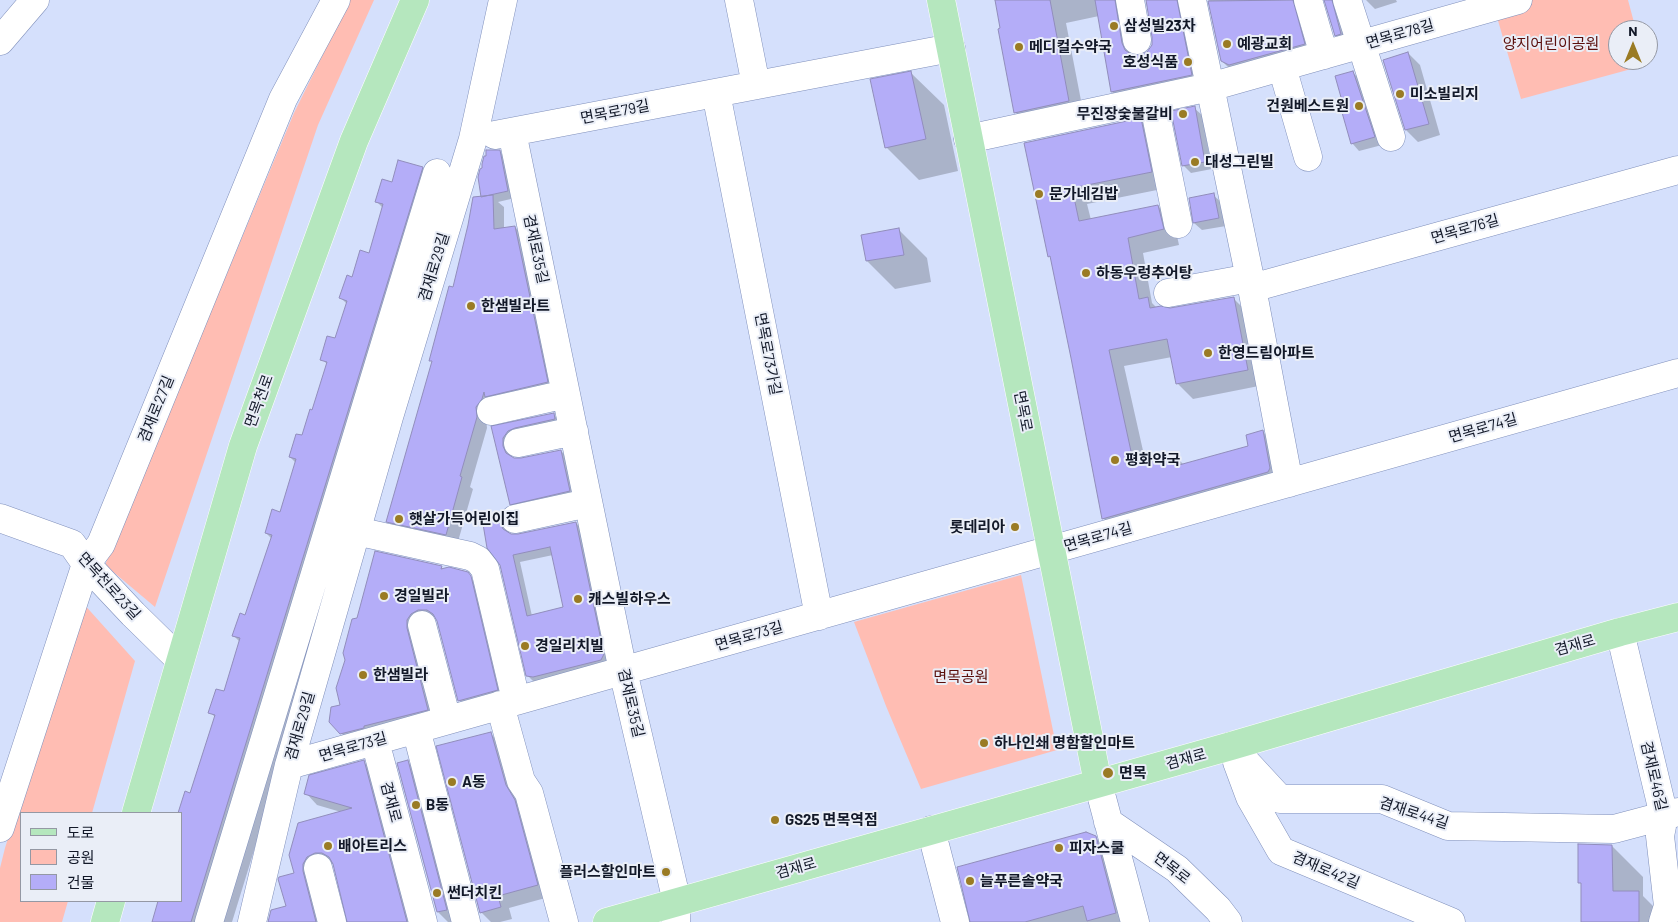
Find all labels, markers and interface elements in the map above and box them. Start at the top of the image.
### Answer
street label: 면목로78길 [1364,16,1436,52]
place label: 삼성빌23차 [1124,17,1195,35]
marker: 삼성빌23차 [1108,20,1120,32]
north arrow [1608,20,1658,70]
text: N [1628,22,1638,39]
place label: 예광교회 [1237,35,1292,53]
park label: 양지어린이공원 [1503,35,1599,53]
place label: 메디컬수약국 [1029,38,1112,56]
marker: 예광교회 [1221,38,1233,50]
marker: 메디컬수약국 [1013,41,1025,53]
place label: 호성식품 [1123,53,1178,71]
marker: 호성식품 [1182,56,1194,68]
place label: 미소빌리지 [1410,85,1479,103]
marker: 미소빌리지 [1394,88,1406,100]
street label: 면목로79길 [579,96,651,128]
place label: 건원베스트원 [1266,97,1349,115]
marker: 건원베스트원 [1353,100,1365,112]
place label: 무진장숯불갈비 [1076,105,1173,123]
marker: 무진장숯불갈비 [1177,108,1189,120]
place label: 대성그린빌 [1205,153,1274,171]
marker: 대성그린빌 [1189,156,1201,168]
place label: 문가네김밥 [1049,185,1118,203]
marker: 문가네김밥 [1033,188,1045,200]
street label: 면목로76길 [1429,211,1501,247]
street label: 겸재로35길 [520,213,552,285]
street label: 겸재로29길 [415,230,453,304]
place label: 하동우렁추어탕 [1096,264,1193,282]
marker: 하동우렁추어탕 [1080,267,1092,279]
place label: 한샘빌라트 [481,297,550,315]
marker: 한샘빌라트 [465,300,477,312]
street label: 면목로73가길 [751,311,785,397]
place label: 한영드림아파트 [1218,344,1315,362]
marker: 한영드림아파트 [1202,347,1214,359]
street label: 면목천로 [241,372,277,430]
street label: 겸재로27길 [134,373,178,445]
street label: 면목로 [1010,389,1036,433]
street label: 면목로74길 [1447,410,1519,446]
place label: 평화약국 [1125,451,1180,469]
marker: 평화약국 [1109,454,1121,466]
place label: 햇살가득어린이집 [409,510,519,528]
marker: 햇살가득어린이집 [393,513,405,525]
place label: 롯데리아 [950,518,1005,536]
street label: 면목로74길 [1062,519,1134,555]
marker: 롯데리아 [1009,521,1021,533]
street label: 면목천로23길 [74,549,144,623]
place label: 경일빌라 [394,587,449,605]
marker: 경일빌라 [378,590,390,602]
place label: 캐스빌하우스 [588,590,671,608]
marker: 캐스빌하우스 [572,593,584,605]
street label: 면목로73길 [713,618,785,654]
street label: 겸재로 [1553,631,1597,659]
place label: 경일리치빌 [535,637,604,655]
marker: 경일리치빌 [519,640,531,652]
place label: 한샘빌라 [373,666,428,684]
street label: 겸재로35길 [614,667,648,739]
park label: 면목공원 [933,668,989,686]
marker: 한샘빌라 [357,669,369,681]
street label: 겸재로29길 [282,689,318,763]
street label: 면목로73길 [317,729,389,765]
place label: 하나인쇄 명함할인마트 [994,734,1135,752]
marker: 하나인쇄 명함할인마트 [978,737,990,749]
street label: 겸재로46길 [1637,739,1671,813]
street label: 겸재로 [1164,745,1208,773]
place label: 면목 [1119,764,1147,782]
marker: 면목 [1101,766,1115,780]
place label: A동 [462,773,486,791]
marker: A동 [446,776,458,788]
street label: 겸재로 [377,780,405,824]
street label: 겸재로44길 [1377,793,1451,833]
place label: B동 [426,796,449,814]
marker: B동 [410,799,422,811]
place label: GS25 면목역점 [785,811,878,829]
legend [20,812,182,902]
marker: GS25 면목역점 [769,814,781,826]
text: 도로 [67,823,95,841]
place label: 배아트리스 [338,837,407,855]
place label: 피자스쿨 [1069,839,1124,857]
marker: 배아트리스 [322,840,334,852]
marker: 피자스쿨 [1053,842,1065,854]
text: 공원 [67,848,95,866]
street label: 면목로 [1150,848,1194,888]
street label: 겸재로42길 [1290,848,1362,892]
street label: 겸재로 [774,854,818,882]
place label: 플러스할인마트 [559,863,656,881]
marker: 플러스할인마트 [660,866,672,878]
place label: 늘푸른솔약국 [980,872,1063,890]
text: 건물 [67,873,95,891]
marker: 늘푸른솔약국 [964,875,976,887]
place label: 썬더치킨 [447,884,502,902]
marker: 썬더치킨 [431,887,443,899]

